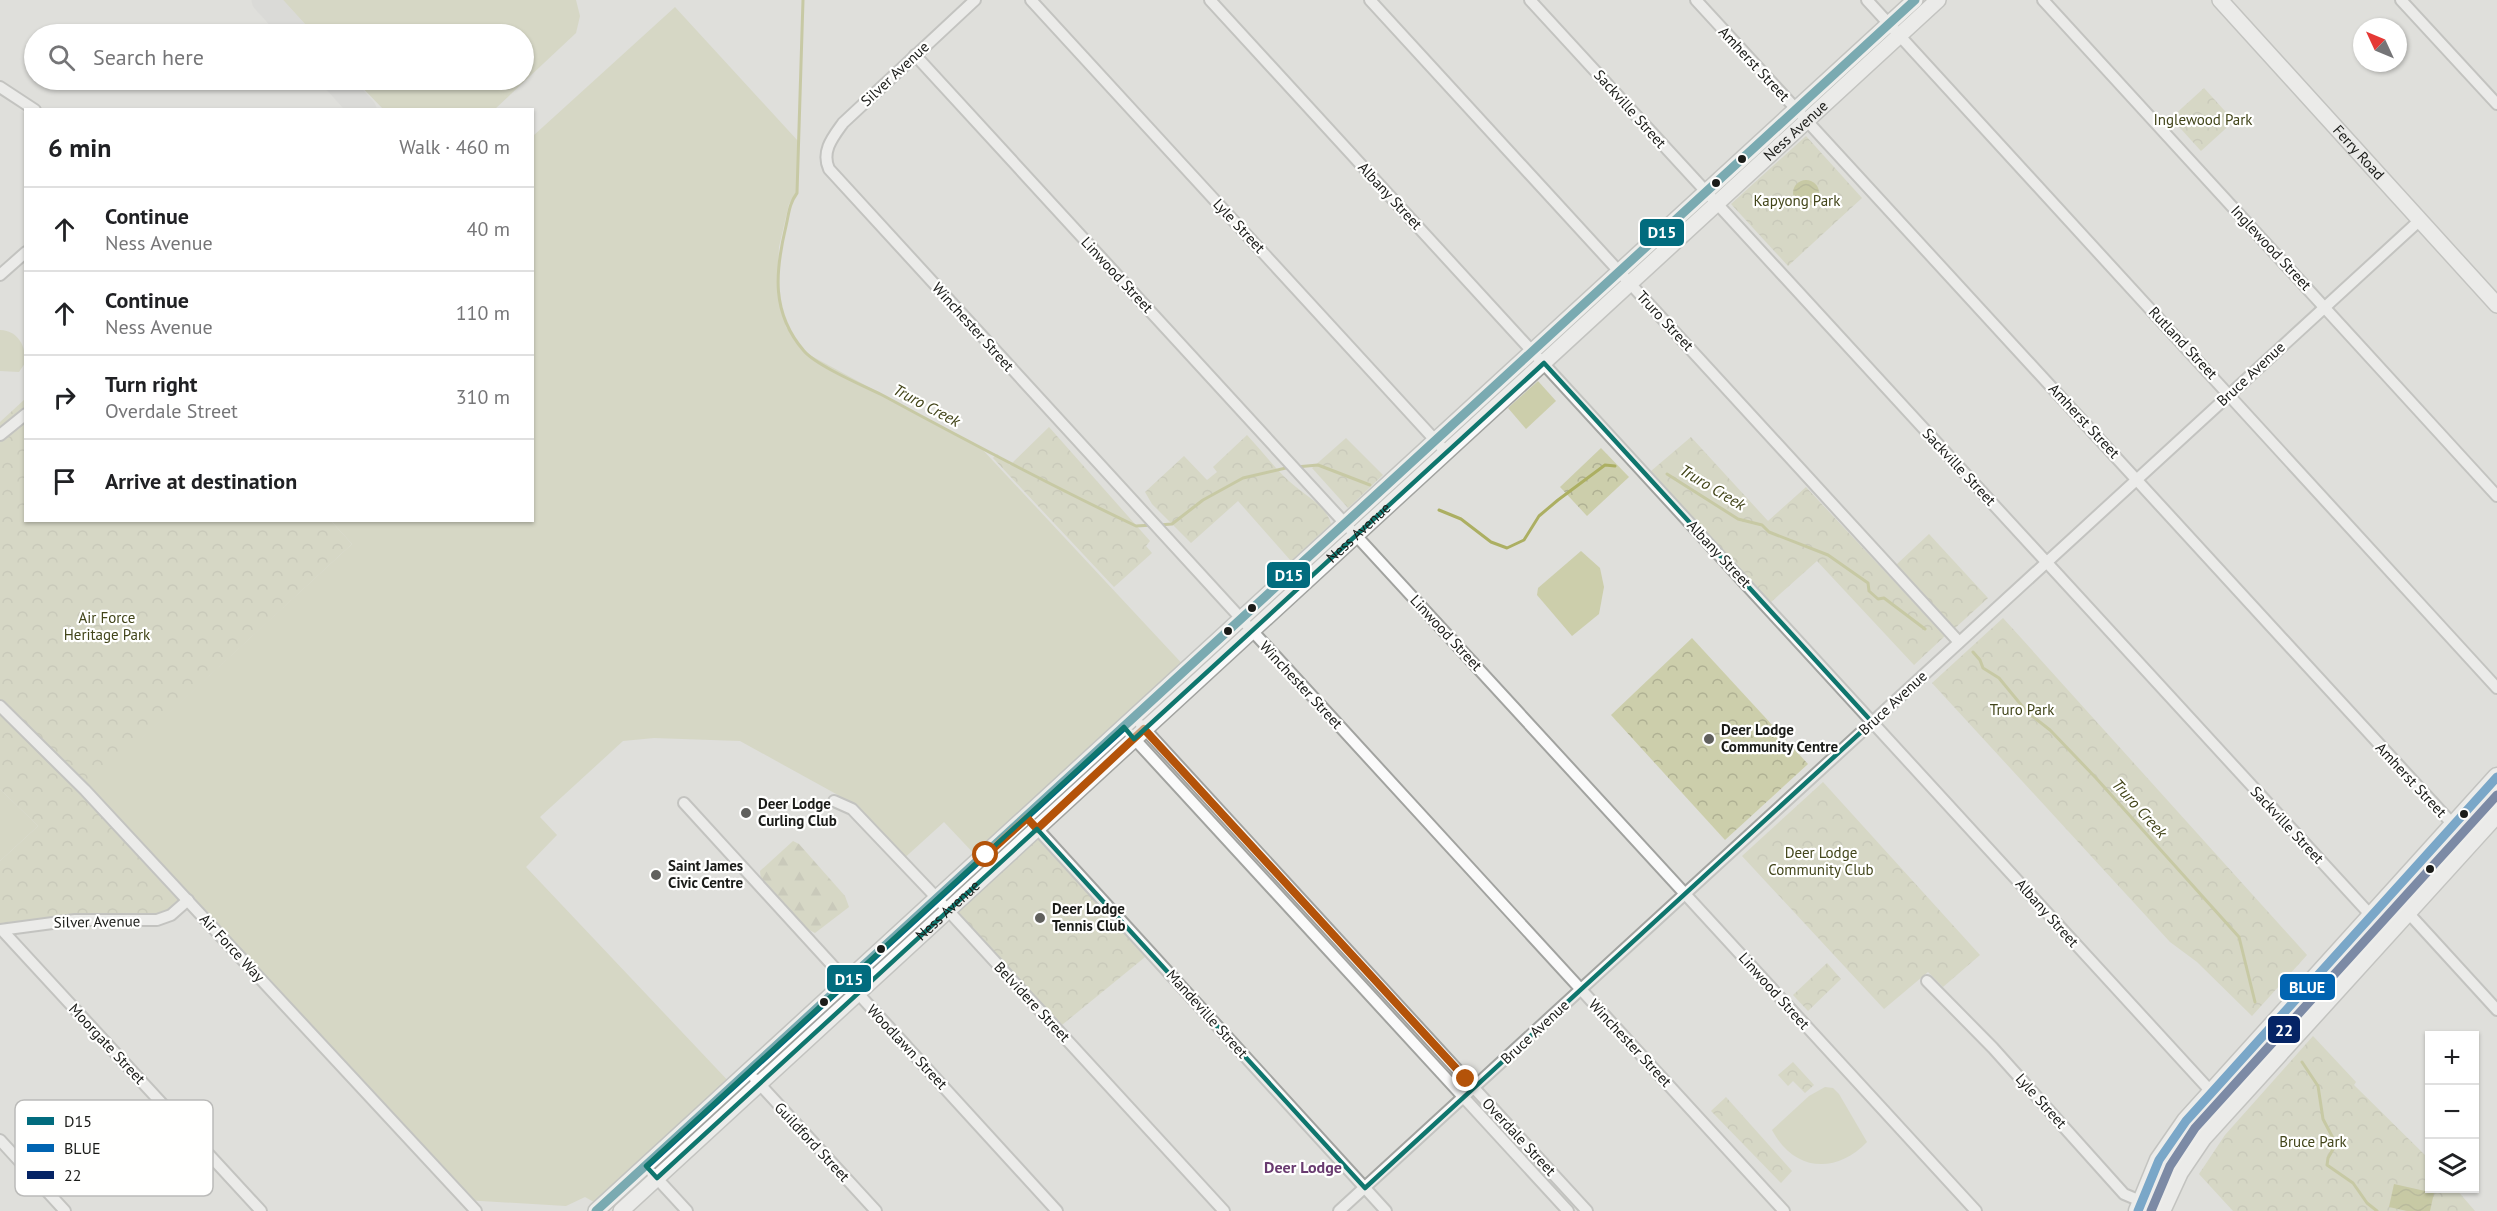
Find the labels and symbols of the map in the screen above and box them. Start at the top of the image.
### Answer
north arrow [2353,18,2407,72]
street label: Amherst Street [1715,22,1794,105]
street label: Silver Avenue [857,37,933,110]
street label: Sackville Street [1590,65,1671,152]
street label: Ness Avenue [1759,96,1832,165]
park label: Inglewood Park [2153,110,2253,129]
street label: Ferry Road [2329,121,2389,184]
unlabelled marker [1736,153,1748,165]
street label: Albany Street [1354,158,1427,233]
unlabelled marker [1710,177,1722,189]
park label: Kapyong Park [1754,191,1841,210]
street label: Lyle Street [1209,194,1269,257]
street label: Inglewood Street [2227,201,2316,294]
line badge: D15 [1639,218,1685,247]
text: D15 [1648,222,1676,242]
street label: Linwood Street [1077,233,1157,317]
street label: Winchester Street [928,278,1018,375]
street label: Truro Street [1633,287,1698,355]
street label: Rutland Street [2145,302,2222,383]
street label: Bruce Avenue [2213,337,2289,410]
water label: Truro Creek [890,379,965,431]
street label: Amherst Street [2045,379,2124,462]
street label: Sackville Street [1919,424,2000,509]
water label: Truro Creek [1677,460,1750,515]
street label: Ness Avenue [1322,498,1394,567]
street label: Albany Street [1683,516,1756,591]
line badge: D15 [1266,561,1311,589]
text: D15 [1275,565,1303,585]
street label: Linwood Street [1406,591,1486,675]
unlabelled marker [1246,602,1258,614]
park label: Air Force Heritage Park [64,608,151,644]
unlabelled marker [1222,625,1234,637]
street label: Winchester Street [1256,637,1347,733]
street label: Bruce Avenue [1855,666,1931,739]
park label: Truro Park [1990,700,2055,719]
place label: Deer Lodge Community Centre [1721,720,1839,756]
marker: Deer Lodge Community Centre [1702,732,1716,746]
street label: Amherst Street [2372,738,2451,821]
water label: Truro Creek [2108,774,2172,842]
street label: Sackville Street [2247,782,2328,867]
place label: Deer Lodge Curling Club [758,794,837,830]
marker: Deer Lodge Curling Club [739,806,753,820]
unlabelled marker [2458,808,2470,820]
route start [972,841,998,867]
park label: Deer Lodge Community Club [1768,843,1874,879]
place label: Saint James Civic Centre [668,856,743,892]
unlabelled marker [2424,863,2436,875]
marker: Saint James Civic Centre [649,868,663,882]
street label: Albany Street [2012,874,2083,951]
street label: Ness Avenue [911,876,984,944]
place label: Deer Lodge Tennis Club [1052,899,1125,935]
street label: Air Force Way [196,909,269,986]
street label: Silver Avenue [54,911,140,932]
marker: Deer Lodge Tennis Club [1033,911,1047,925]
unlabelled marker [875,943,887,955]
street label: Linwood Street [1735,948,1814,1033]
street label: Belvidere Street [990,958,1074,1046]
line badge: D15 [826,964,872,993]
street label: Mandeville Street [1163,965,1252,1062]
text: D15 [835,969,863,989]
line badge: BLUE [2279,973,2336,1001]
text: BLUE [2289,977,2325,997]
street label: Bruce Avenue [1497,995,1573,1068]
street label: Winchester Street [1585,995,1676,1091]
unlabelled marker [818,996,830,1008]
street label: Moorgate Street [65,999,150,1088]
street label: Woodlawn Street [863,1000,952,1093]
line badge: 22 [2267,1015,2301,1044]
text: 22 [2275,1020,2293,1040]
route end [1452,1065,1478,1091]
street label: Lyle Street [2012,1069,2071,1132]
street label: Overdale Street [1478,1094,1560,1180]
street label: Guildford Street [771,1098,854,1185]
legend [15,1100,213,1196]
text: D15 [64,1111,92,1131]
park label: Bruce Park [2279,1132,2348,1151]
text: BLUE [64,1138,101,1158]
district label: Deer Lodge [1264,1157,1342,1177]
text: 22 [64,1165,81,1185]

